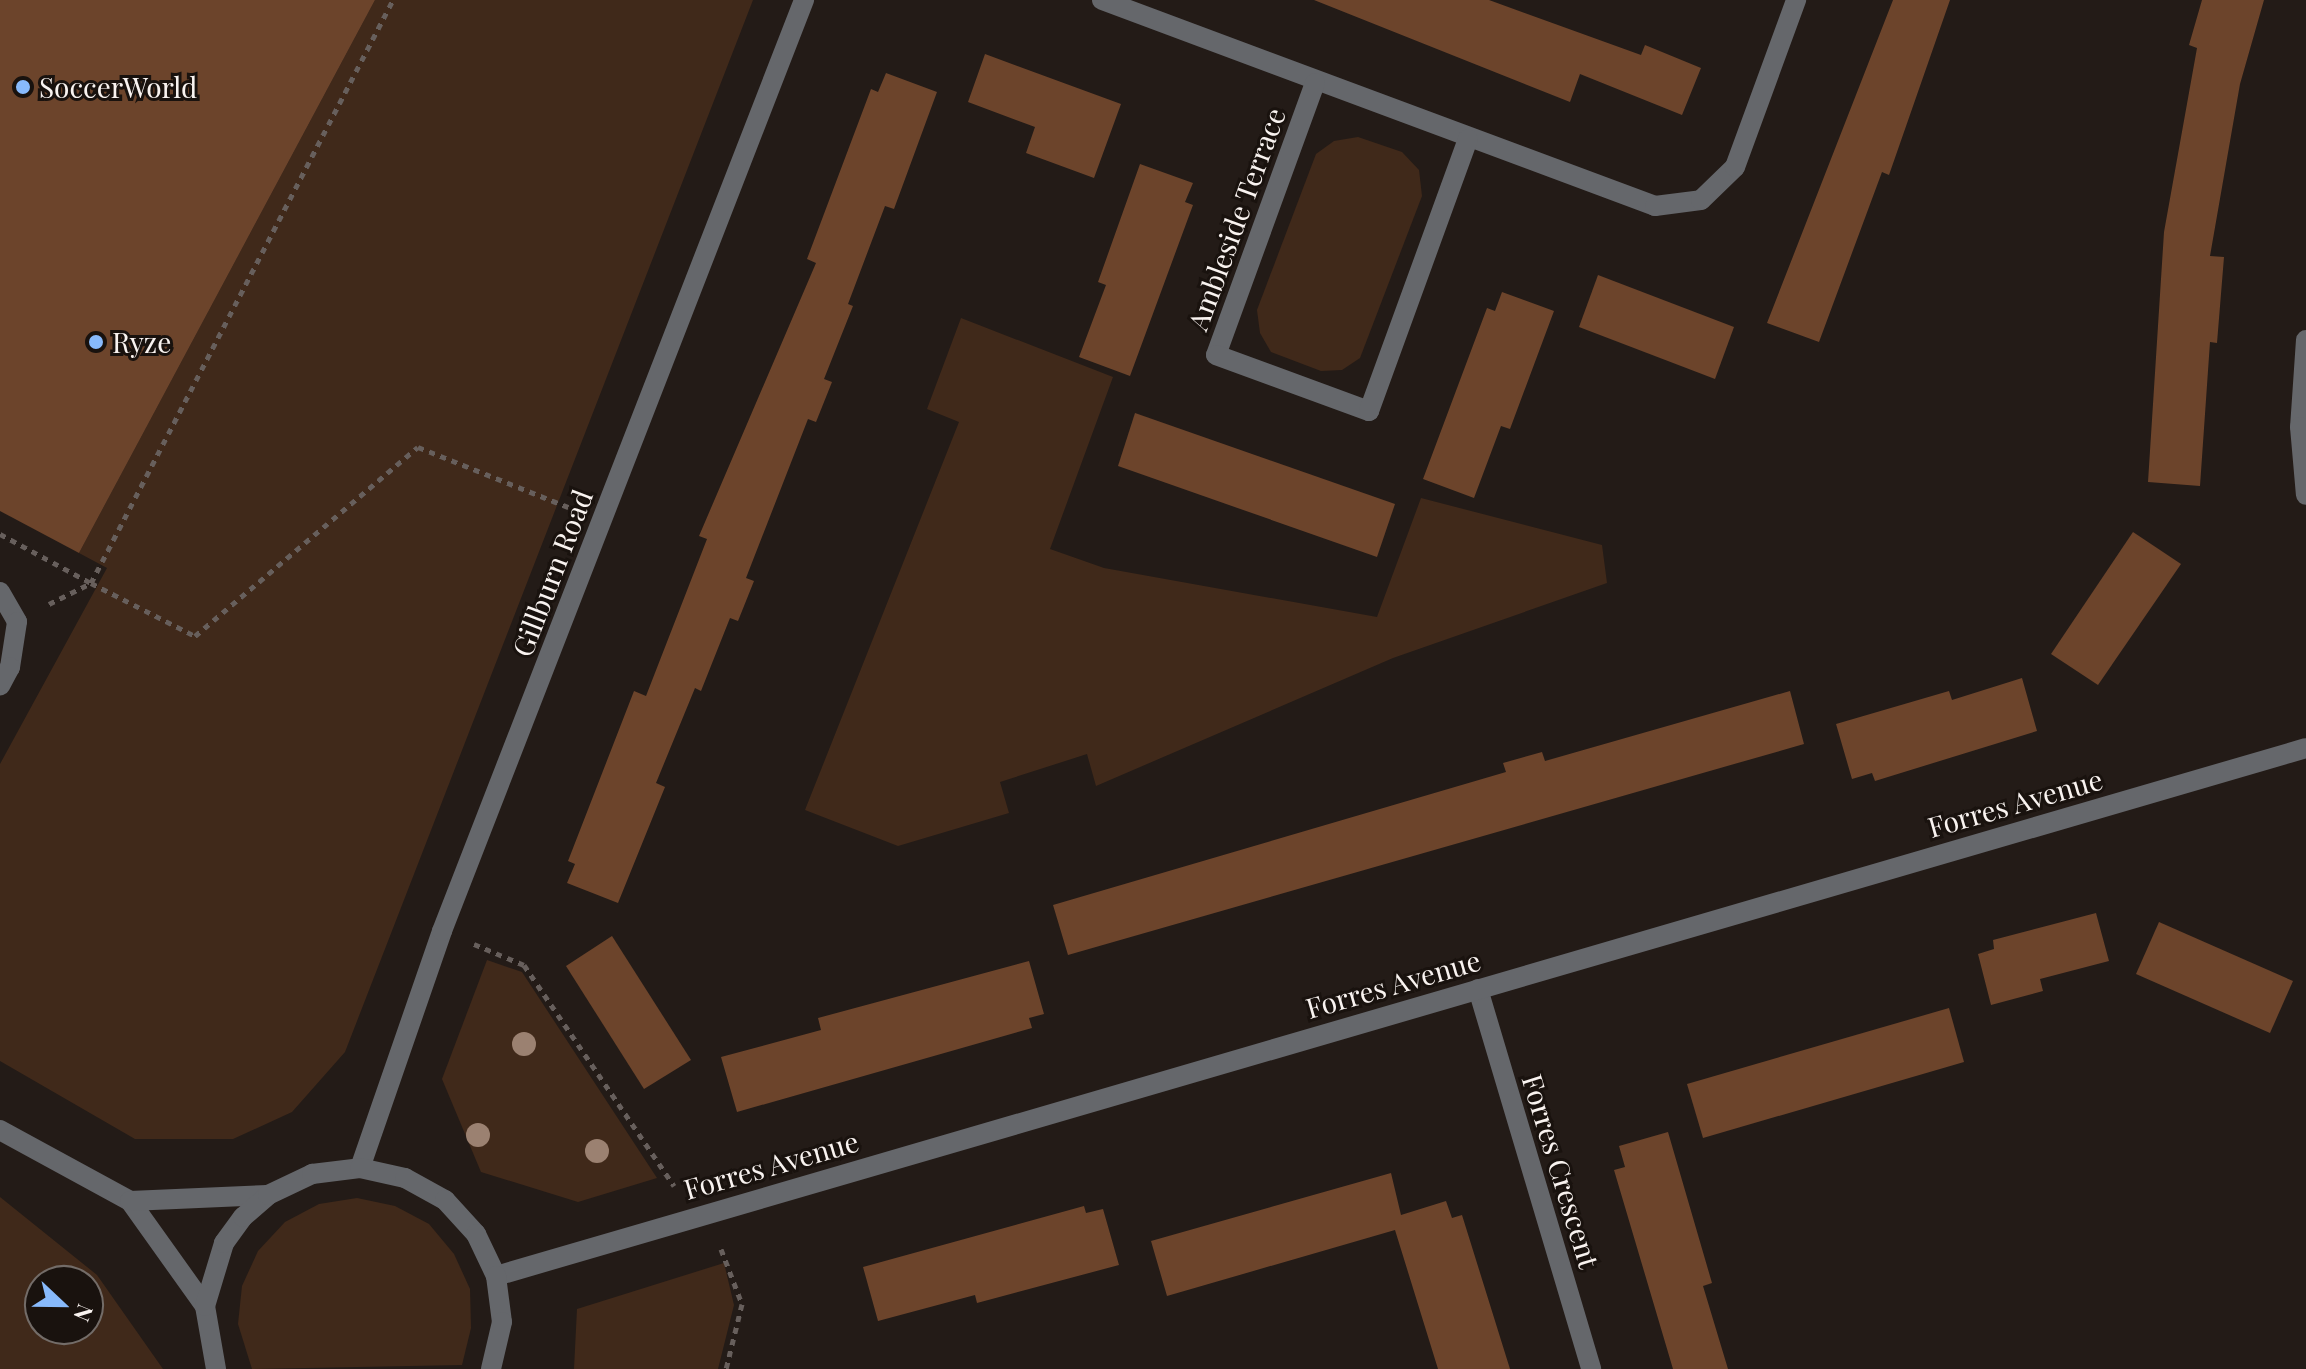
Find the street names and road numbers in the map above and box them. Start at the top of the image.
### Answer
street label: Ambleside Terrace [1180,103,1292,335]
street label: Gillburn Road [505,485,599,661]
street label: Forres Avenue [1923,762,2107,844]
street label: Forres Avenue [1301,943,1485,1025]
street label: Forres Crescent [1516,1070,1606,1272]
street label: Forres Avenue [679,1124,863,1206]

